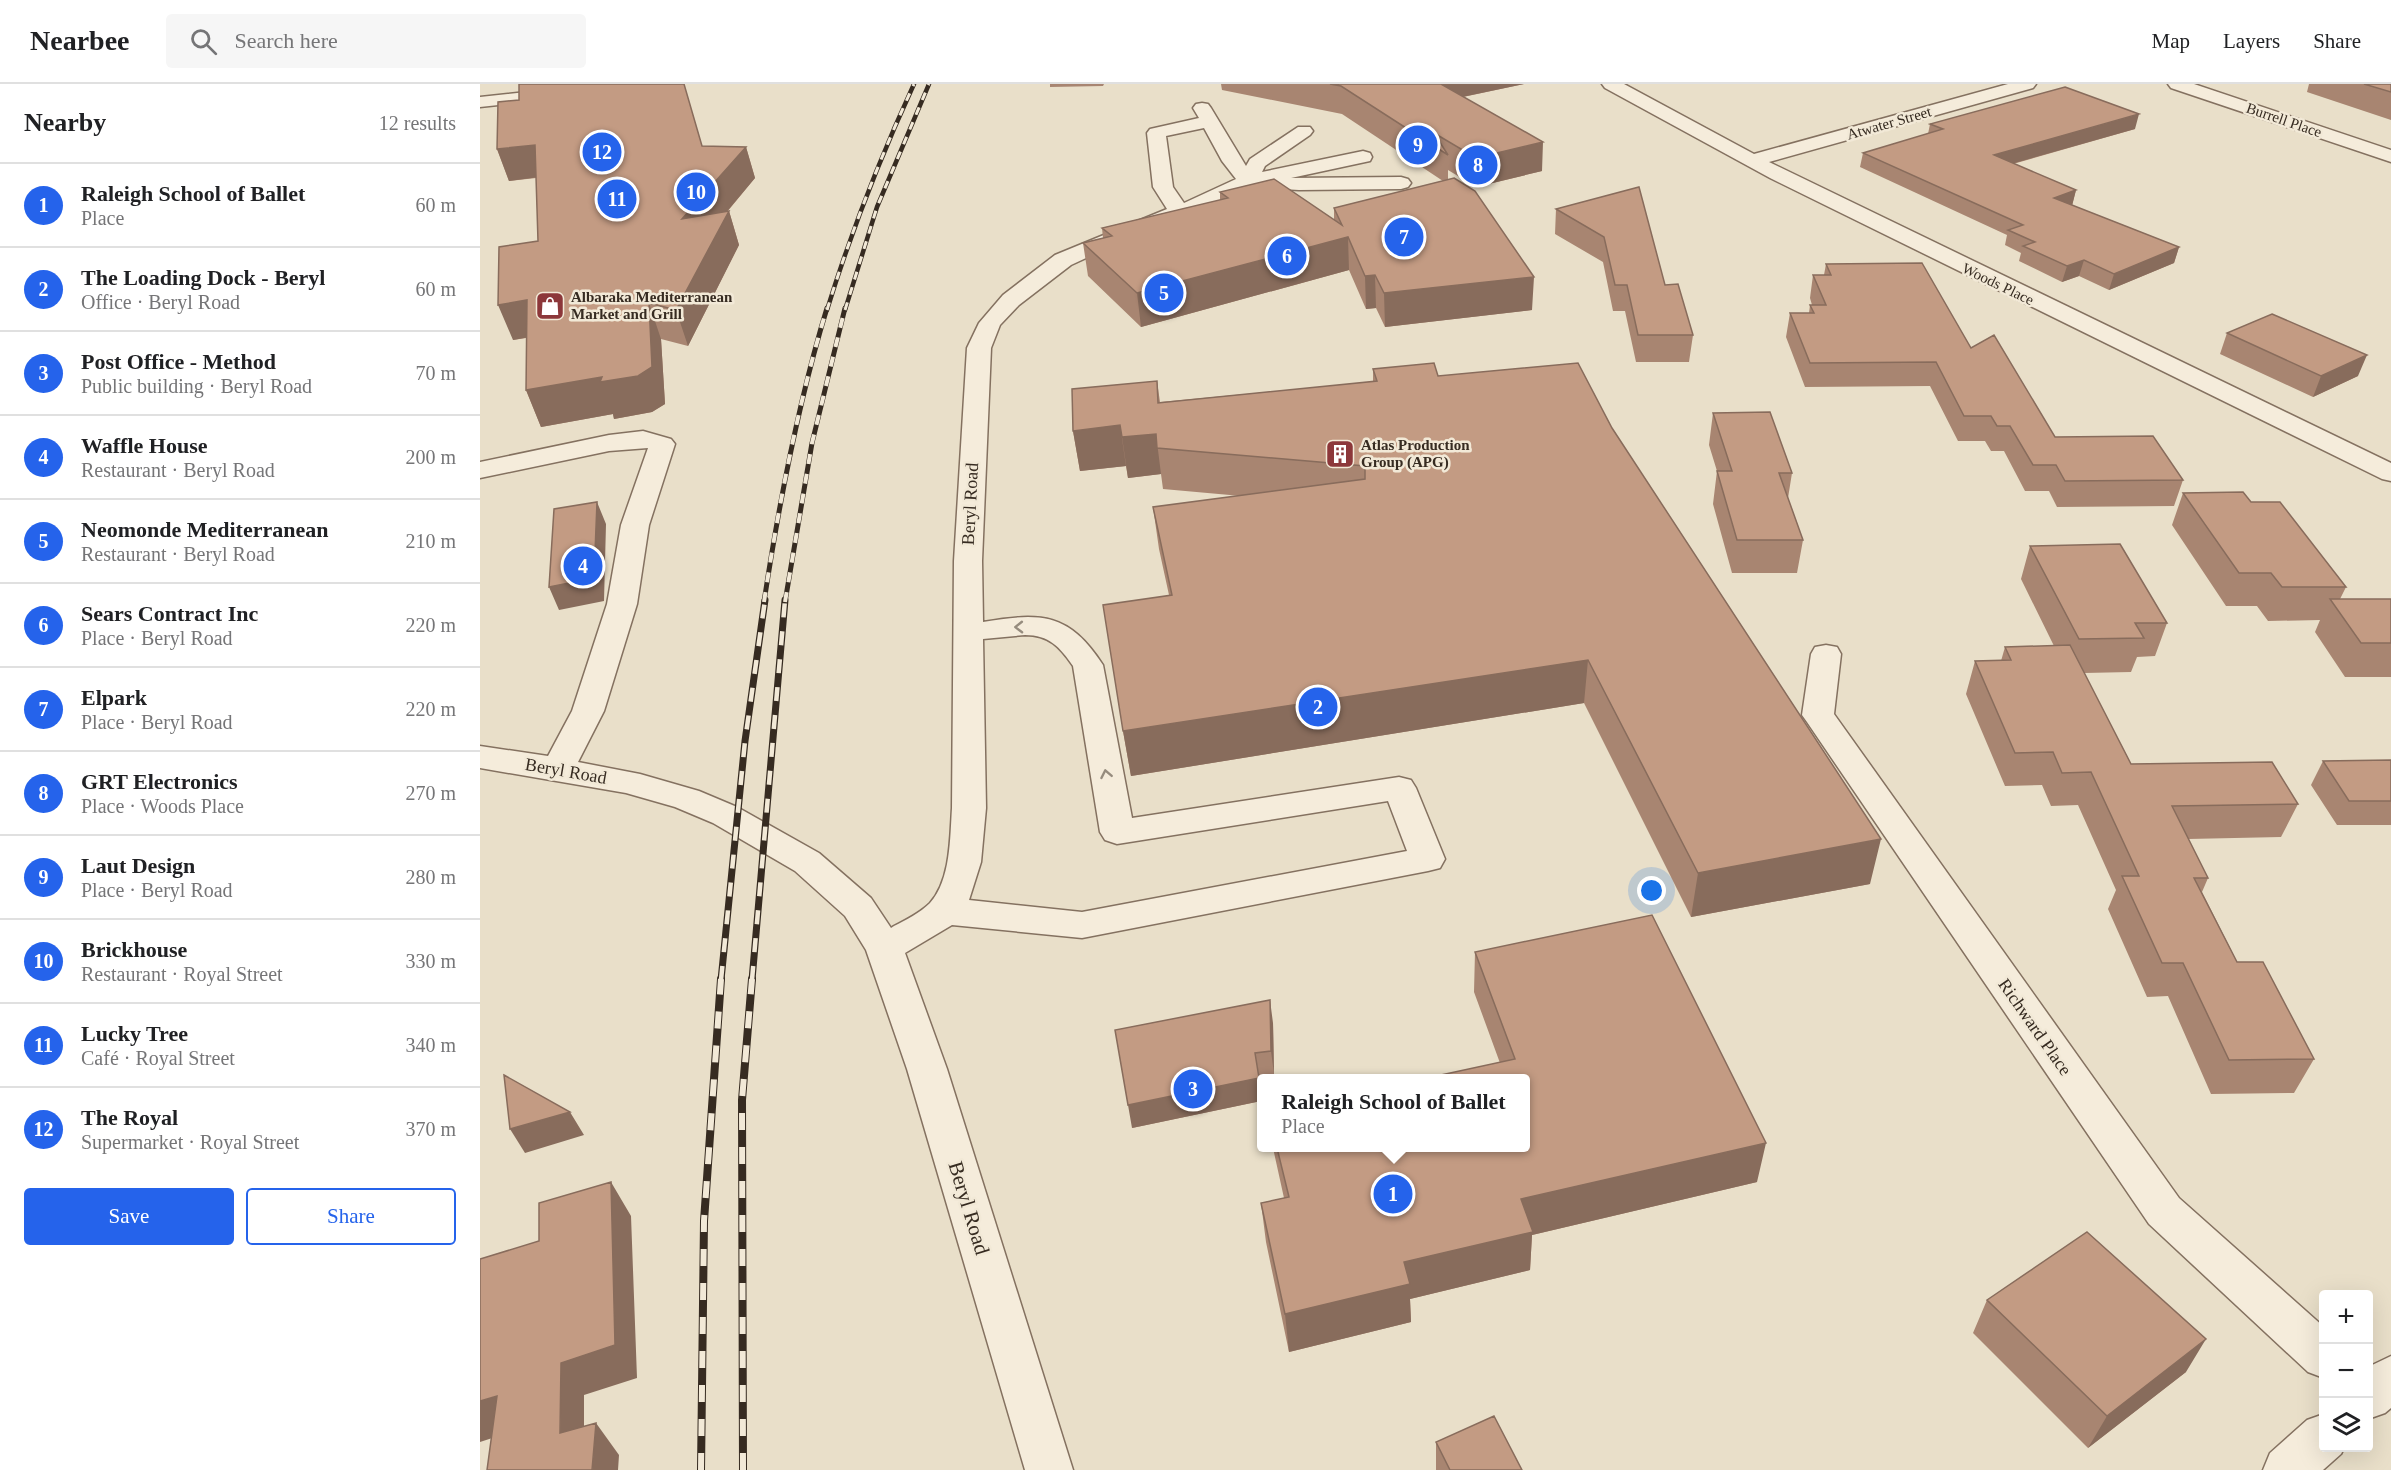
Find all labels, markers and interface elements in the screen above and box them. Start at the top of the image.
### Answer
search box [166,14,586,68]
text: Nearbee [30,25,130,56]
icon: search [187,25,220,58]
text: Search here [235,28,338,53]
text: Map [2152,29,2190,53]
text: Layers [2223,29,2280,53]
text: Share [2313,29,2361,53]
street label: Burrell Place [2244,100,2324,140]
street label: Atwater Street [1845,103,1934,143]
text: Nearby [24,108,106,137]
text: 12 results [379,112,456,134]
pin: 9 [1398,122,1438,168]
pin: 12 [582,130,622,174]
pin: 8 [1458,142,1498,188]
pin: 10 [676,170,716,214]
pin: 11 [598,176,636,222]
text: Raleigh School of Ballet [81,181,305,206]
text: 1 [39,194,49,216]
text: 60 m [415,194,456,216]
text: Place [81,207,124,229]
pin: 7 [1384,214,1424,260]
pin: 6 [1268,234,1306,279]
street label: Woods Place [1960,260,2037,308]
text: The Loading Dock - Beryl [81,265,325,290]
pin: 5 [1144,270,1184,316]
text: 2 [39,278,49,300]
text: 60 m [415,278,456,300]
place label: Albaraka Mediterranean Market and Grill [571,289,733,322]
shop icon: Albaraka Mediterranean Market and Grill [534,290,566,322]
text: Office · Beryl Road [81,291,240,313]
text: Post Office - Method [81,349,276,374]
text: 3 [39,362,49,384]
text: 70 m [415,362,456,384]
text: Public building · Beryl Road [81,375,312,397]
text: Waffle House [81,433,208,458]
place label: Atlas Production Group (APG) [1361,437,1470,471]
building icon: Atlas Production Group (APG) [1324,438,1356,470]
text: 4 [39,446,49,468]
text: 200 m [405,446,456,468]
text: Restaurant · Beryl Road [81,459,275,481]
street label: Beryl Road [958,462,982,546]
text: Neomonde Mediterranean [81,517,328,542]
text: 5 [39,530,49,552]
text: 210 m [405,530,456,552]
text: Restaurant · Beryl Road [81,543,275,565]
pin: 4 [564,544,602,588]
text: Sears Contract Inc [81,601,258,626]
text: 6 [39,614,49,636]
text: 220 m [405,614,456,636]
one-way arrow [1015,620,1024,633]
text: Place · Beryl Road [81,627,233,649]
pin: 2 [1298,684,1338,730]
text: Elpark [81,685,147,710]
text: 7 [39,698,49,720]
text: 220 m [405,698,456,720]
text: Place · Beryl Road [81,711,233,733]
street label: Beryl Road [524,754,608,788]
text: GRT Electronics [81,769,238,794]
one-way arrow [1100,769,1113,779]
text: 8 [39,782,49,804]
text: 270 m [405,782,456,804]
text: Place · Woods Place [81,795,244,817]
text: Laut Design [81,853,195,878]
text: 9 [39,866,49,888]
text: 280 m [405,866,456,888]
your location [1637,876,1666,905]
text: Place · Beryl Road [81,879,233,901]
text: Brickhouse [81,937,187,962]
text: 10 [34,950,54,972]
text: 330 m [405,950,456,972]
text: Restaurant · Royal Street [81,963,283,985]
street label: Richward Place [1994,975,2076,1079]
text: Lucky Tree [81,1021,188,1046]
text: 11 [34,1034,53,1056]
text: 340 m [405,1034,456,1056]
text: Café · Royal Street [81,1047,235,1069]
pin: 3 [1174,1066,1212,1112]
popup [1257,1074,1530,1152]
text: Raleigh School of Ballet [1281,1089,1506,1114]
text: The Royal [81,1105,178,1130]
text: Place [1281,1115,1325,1137]
text: 12 [34,1118,54,1140]
text: 370 m [405,1118,456,1140]
text: Supermarket · Royal Street [81,1131,299,1153]
street label: Beryl Road [943,1158,995,1258]
pin: 1 [1374,1172,1412,1216]
button: Save [24,1188,234,1245]
button: Share [246,1188,456,1245]
map controls [2319,1290,2373,1452]
button: + [2319,1290,2373,1344]
button: − [2319,1344,2373,1398]
button: layers [2319,1398,2373,1452]

